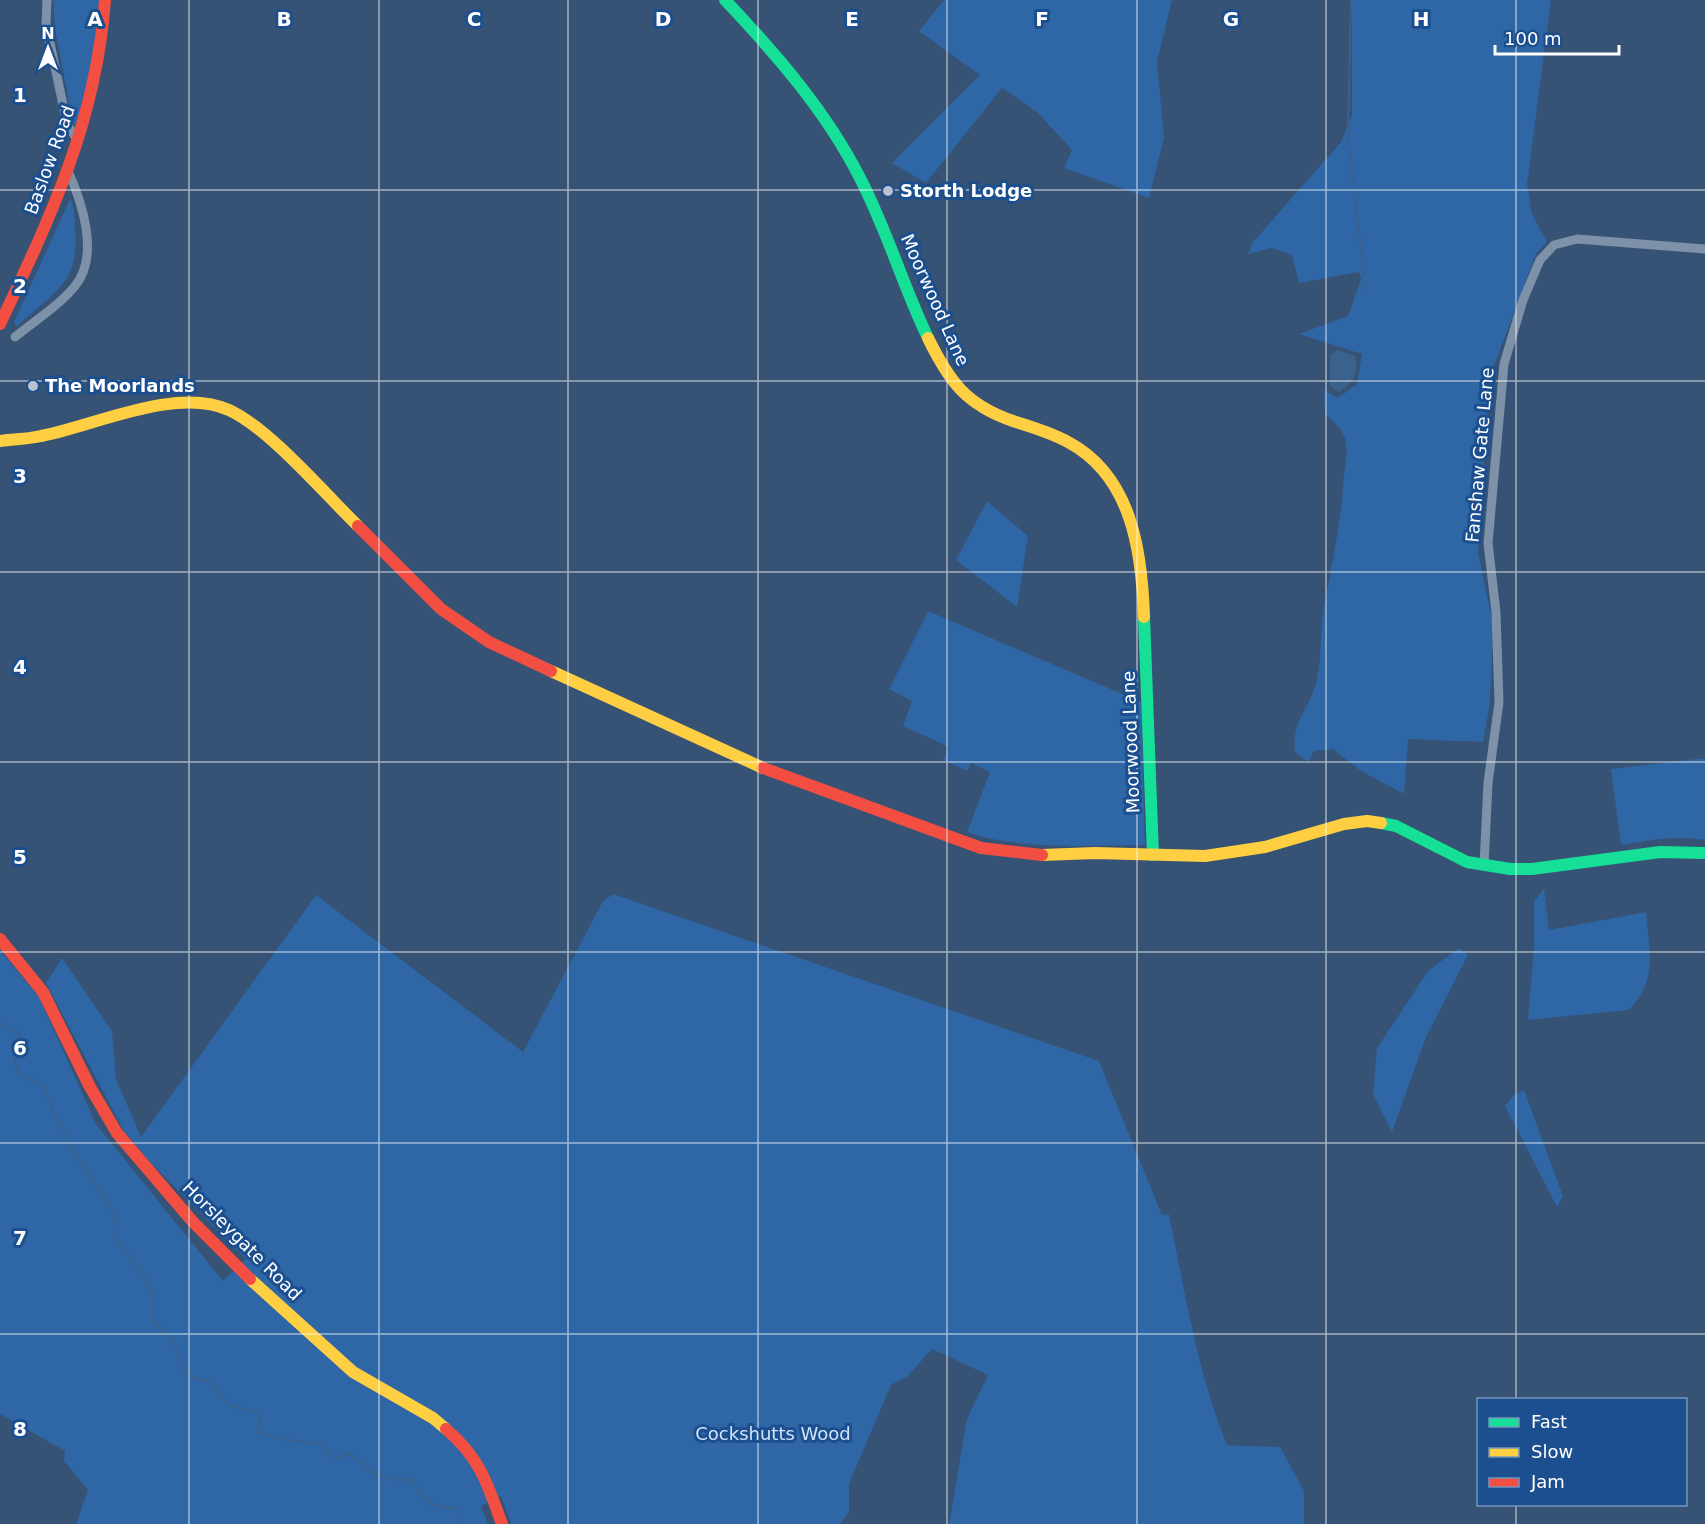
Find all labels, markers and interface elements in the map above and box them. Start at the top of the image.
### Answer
text: A [87,7,103,31]
text: B [276,7,292,31]
text: C [467,7,481,31]
text: D [655,7,671,31]
text: E [845,7,859,31]
text: F [1035,7,1049,31]
text: G [1223,7,1239,31]
text: H [1413,7,1429,31]
north arrow [18,18,78,78]
scale bar [1495,18,1620,56]
text: N [41,24,55,43]
text: 100 m [1504,28,1562,49]
text: 1 [13,83,27,107]
street label: Baslow Road [20,102,79,217]
place label: Storth Lodge [900,180,1032,201]
marker: Storth Lodge [881,184,895,198]
street label: Moorwood Lane [897,230,974,369]
text: 2 [13,274,27,298]
street label: Fanshaw Gate Lane [1461,366,1498,543]
place label: The Moorlands [45,375,195,396]
marker: The Moorlands [26,379,40,393]
text: 3 [13,464,27,488]
text: 4 [13,655,27,679]
street label: Moorwood Lane [1118,670,1143,814]
text: 5 [13,845,27,869]
text: 6 [13,1036,27,1060]
street label: Horsleygate Road [179,1177,306,1304]
text: 7 [13,1226,27,1250]
legend [1477,1398,1687,1506]
text: Fast [1531,1411,1567,1432]
text: 8 [13,1417,27,1441]
park label: Cockshutts Wood [695,1423,851,1444]
text: Slow [1531,1441,1573,1462]
text: Jam [1530,1471,1565,1492]

